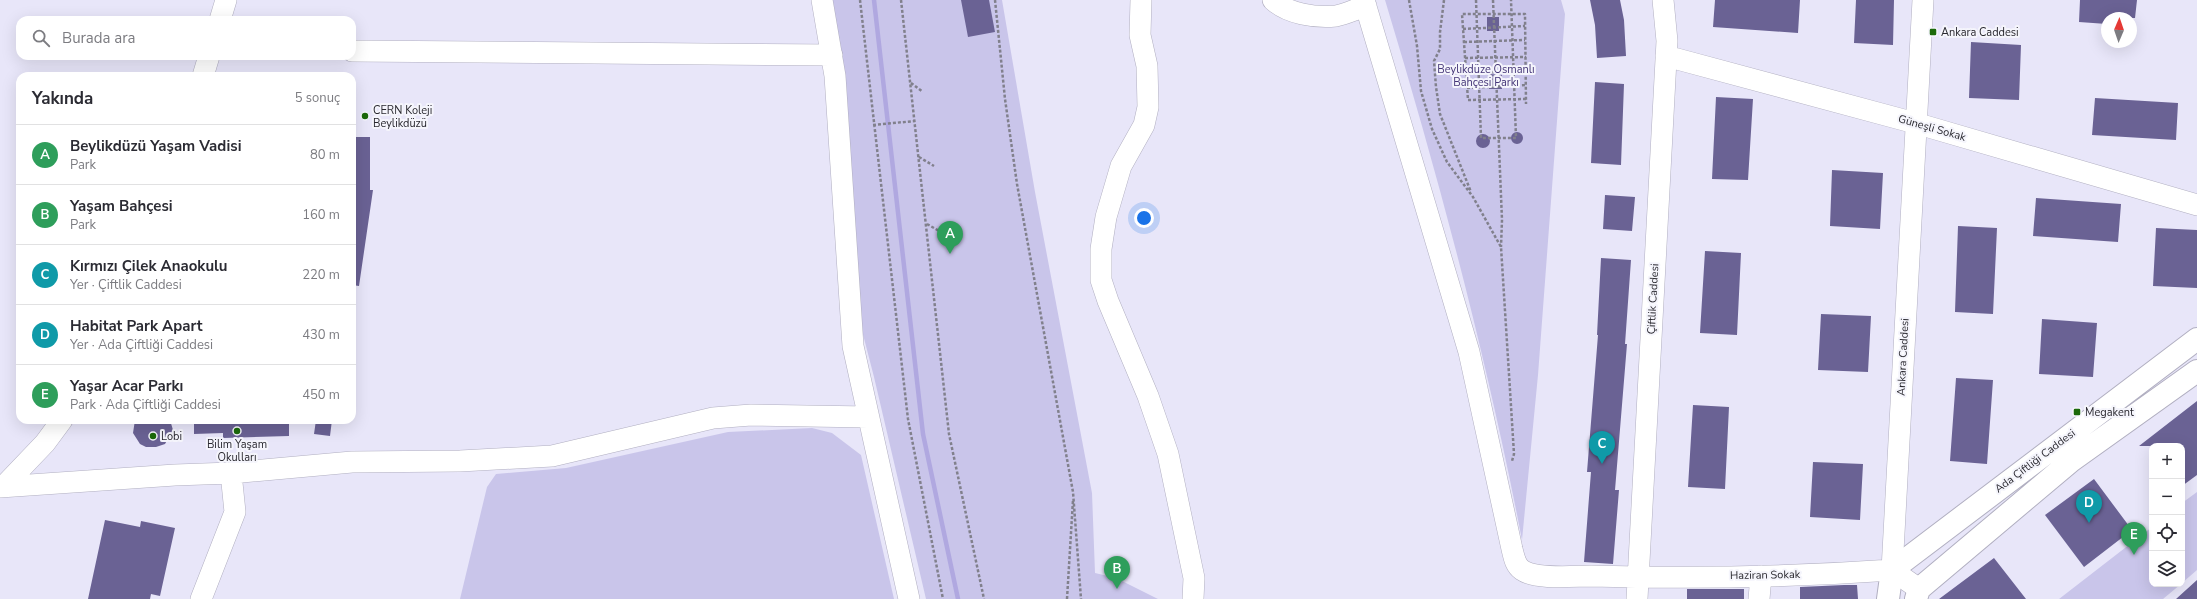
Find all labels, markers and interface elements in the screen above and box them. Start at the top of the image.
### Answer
north arrow [2101,12,2137,48]
search box [16,16,356,60]
place label: Ankara Caddesi [1941,25,2019,40]
icon: search [30,27,52,49]
marker: Ankara Caddesi [1928,27,1938,37]
text: Burada ara [62,28,136,48]
park label: Beylikdüze Osmanlı Bahçesi Parkı [1437,62,1535,90]
text: Yakında [32,87,93,110]
text: 5 sonuç [295,89,340,107]
place label: CERN Koleji Beylikdüzü [373,103,432,131]
marker: CERN Koleji Beylikdüzü [360,111,370,121]
street label: Güneşli Sokak [1896,111,1968,145]
text: Beylikdüzü Yaşam Vadisi [70,136,241,156]
text: A [40,146,50,164]
text: 80 m [310,146,340,164]
text: Park [70,156,96,174]
text: Yaşam Bahçesi [70,196,173,216]
text: B [41,206,49,224]
text: 160 m [302,206,340,224]
your location [1134,208,1154,228]
text: Park [70,216,96,234]
pin: A [937,221,963,254]
text: Kırmızı Çilek Anaokulu [70,256,228,276]
street label: Çiftlik Caddesi [1644,263,1662,335]
text: C [41,266,49,284]
text: 220 m [302,266,340,284]
text: Yer · Çiftlik Caddesi [70,276,182,294]
text: Habitat Park Apart [70,316,202,336]
street label: Ankara Caddesi [1893,318,1913,396]
text: D [40,326,50,344]
text: 430 m [302,326,340,344]
text: Yer · Ada Çiftliği Caddesi [70,336,213,354]
text: Yaşar Acar Parkı [70,376,183,396]
text: E [41,386,49,404]
text: 450 m [302,386,340,404]
text: Park · Ada Çiftliği Caddesi [70,396,221,414]
place label: Megakent [2085,405,2134,420]
marker: Megakent [2072,407,2082,417]
marker: Bilim Yaşam Okulları [232,426,242,436]
street label: Ada Çiftliği Caddesi [1992,426,2078,496]
place label: Lobi [161,429,182,444]
marker: Lobi [148,431,158,441]
pin: C [1589,431,1615,464]
place label: Bilim Yaşam Okulları [207,437,267,465]
map controls [2149,443,2185,587]
button: + [2149,443,2185,479]
button: − [2149,479,2185,515]
pin: D [2076,490,2102,523]
button: locate [2149,515,2185,551]
pin: E [2121,522,2147,555]
button: layers [2149,551,2185,587]
pin: B [1104,556,1130,589]
street label: Haziran Sokak [1730,567,1801,583]

